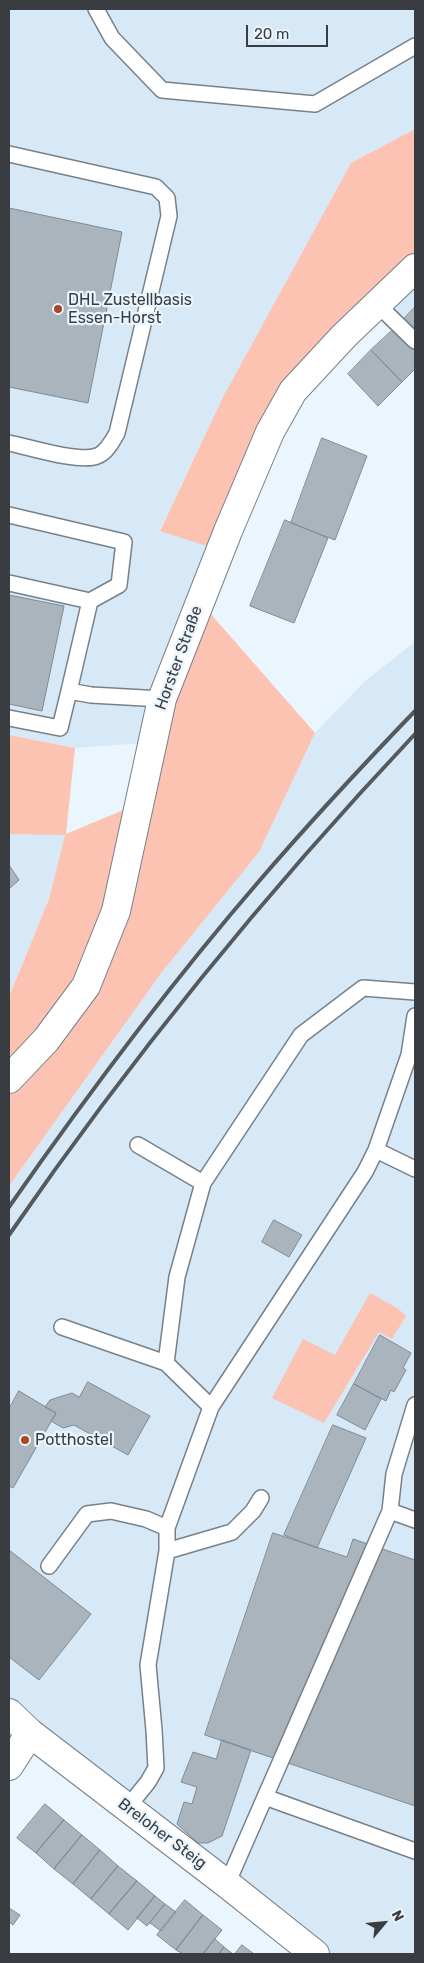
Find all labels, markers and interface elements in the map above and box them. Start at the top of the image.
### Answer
scale bar [249,15,332,47]
text: 20 m [254,25,289,43]
place label: DHL Zustellbasis Essen-Horst [68,290,192,328]
marker: DHL Zustellbasis Essen-Horst [52,303,64,315]
street label: Horster Straße [151,603,207,713]
place label: Potthostel [35,1430,113,1450]
marker: Potthostel [19,1434,31,1446]
street label: Breloher Steig [114,1794,210,1874]
north arrow [359,1898,409,1948]
text: N [388,1907,408,1924]

